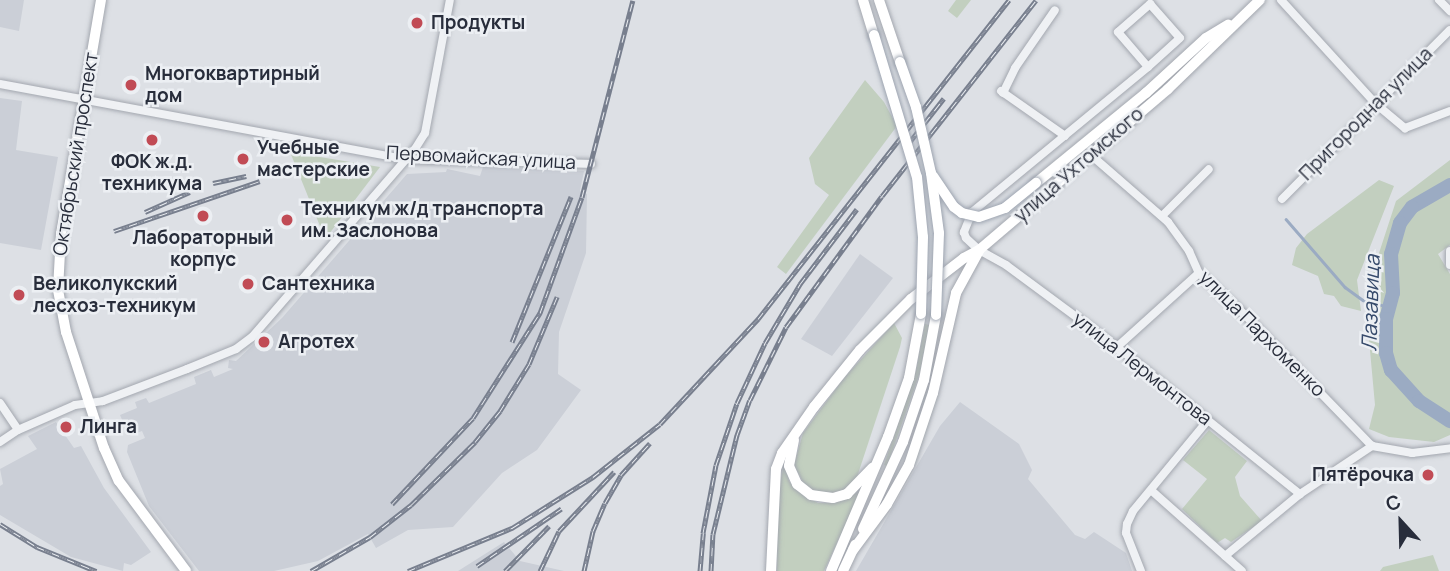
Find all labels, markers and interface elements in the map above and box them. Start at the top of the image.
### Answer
place label: Продукты [431,12,525,34]
marker: Продукты [409,15,425,31]
street label: Пригородная улица [1295,43,1437,185]
street label: Октябрьский проспект [49,51,103,257]
place label: Многоквартирный дом [145,63,320,107]
marker: Многоквартирный дом [123,77,139,93]
street label: улица Ухтомского [1010,103,1148,227]
marker: ФОК ж.д. техникума [144,132,160,148]
place label: Учебные мастерские [257,137,370,181]
street label: Первомайская улица [386,142,576,174]
place label: ФОК ж.д. техникума [102,151,202,195]
marker: Учебные мастерские [235,151,251,167]
place label: Техникум ж/д транспорта им. Заслонова [301,198,544,242]
marker: Лабораторный корпус [195,208,211,224]
marker: Техникум ж/д транспорта им. Заслонова [279,212,295,228]
place label: Лабораторный корпус [132,227,274,271]
water label: Лазавица [1356,254,1384,352]
street label: улица Пархоменко [1194,266,1330,402]
place label: Великолукский лесхоз-техникум [33,273,196,317]
place label: Сантехника [262,273,375,295]
marker: Сантехника [240,276,256,292]
marker: Великолукский лесхоз-техникум [11,287,27,303]
street label: улица Лермонтова [1068,308,1216,430]
place label: Агротех [278,331,355,353]
marker: Агротех [256,334,272,350]
place label: Линга [80,416,137,438]
marker: Линга [58,419,74,435]
place label: Пятёрочка [1312,464,1414,486]
marker: Пятёрочка [1420,467,1436,483]
north arrow [1366,487,1436,557]
text: С [1382,488,1405,517]

